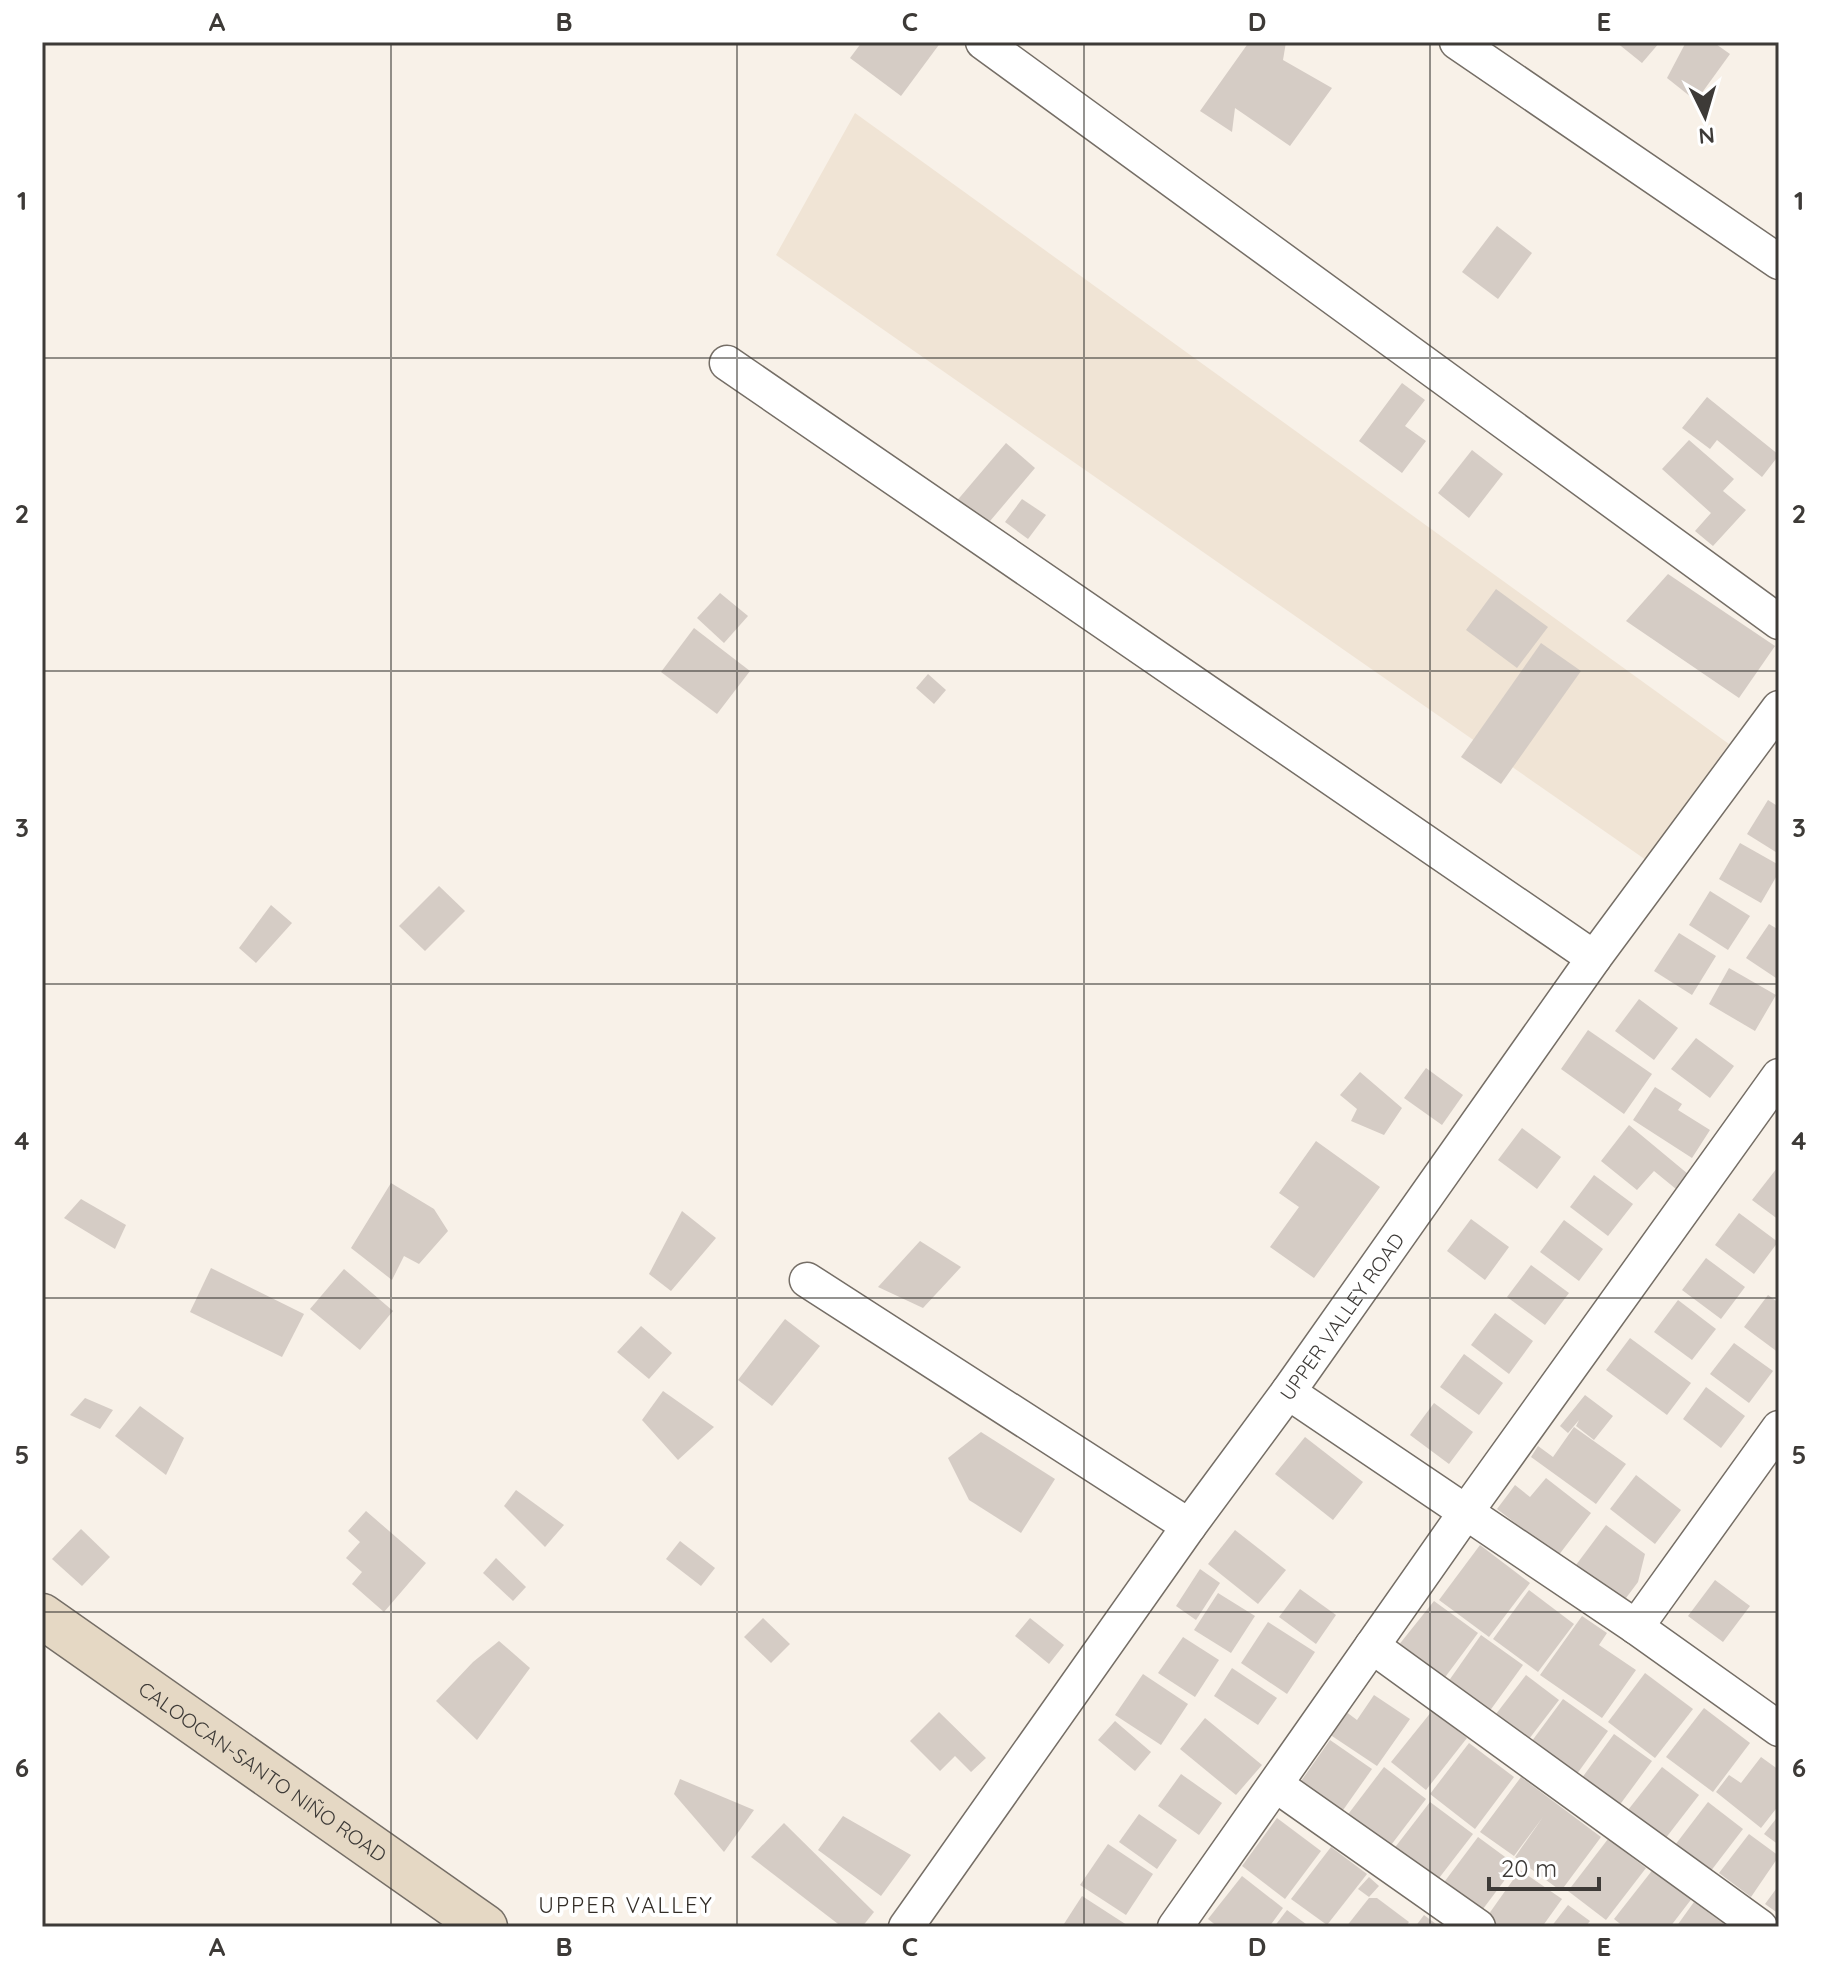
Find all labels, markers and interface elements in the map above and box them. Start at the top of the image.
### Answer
text: A [209,5,226,38]
text: B [555,5,573,38]
text: C [902,5,918,38]
text: D [1248,5,1266,38]
text: E [1597,5,1611,38]
north arrow [1665,76,1745,156]
text: N [1697,121,1716,151]
text: 1 [17,184,27,217]
text: 1 [1794,184,1804,217]
text: 2 [15,497,29,530]
text: 2 [1792,497,1806,530]
text: 3 [15,811,29,844]
text: 3 [1792,811,1806,844]
text: 4 [14,1124,30,1157]
text: 4 [1791,1124,1807,1157]
street label: UPPER VALLEY ROAD [1274,1228,1409,1405]
text: 5 [15,1438,29,1471]
text: 5 [1792,1438,1806,1471]
street label: CALOOCAN-SANTO NIÑO ROAD [134,1675,392,1867]
text: 6 [15,1751,29,1784]
text: 6 [1792,1751,1806,1784]
scale bar [1489,1841,1599,1891]
text: 20 m [1501,1853,1557,1883]
district label: UPPER VALLEY [538,1891,714,1919]
text: A [209,1930,226,1963]
text: B [555,1930,573,1963]
text: C [902,1930,918,1963]
text: D [1248,1930,1266,1963]
text: E [1597,1930,1611,1963]

